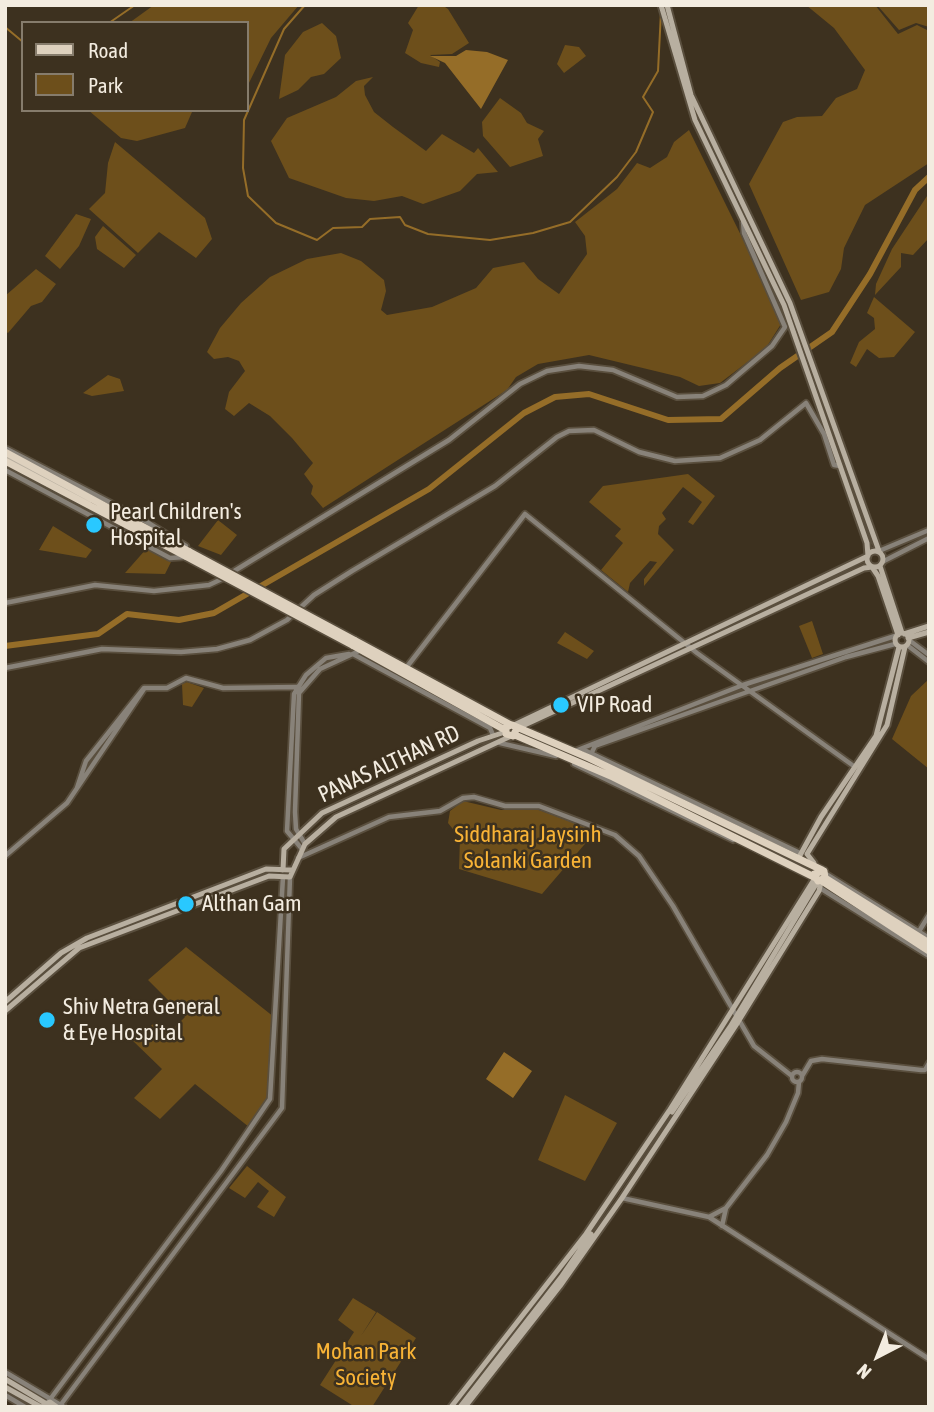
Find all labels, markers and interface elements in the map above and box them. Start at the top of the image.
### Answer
legend [21,21,248,112]
text: Road [88,38,128,62]
text: Park [88,73,123,97]
place label: Pearl Children's Hospital [110,498,242,552]
marker: Pearl Children's Hospital [84,515,104,535]
place label: VIP Road [577,691,652,719]
marker: VIP Road [551,695,571,715]
street label: PANAS ALTHAN RD [314,719,464,809]
park label: Siddharaj Jaysinh Solanki Garden [454,821,602,875]
place label: Althan Gam [202,890,302,918]
marker: Althan Gam [176,894,196,914]
place label: Shiv Netra General & Eye Hospital [63,993,220,1047]
marker: Shiv Netra General & Eye Hospital [37,1010,57,1030]
north arrow [843,1321,913,1391]
park label: Mohan Park Society [316,1338,416,1392]
text: N [852,1360,875,1384]

